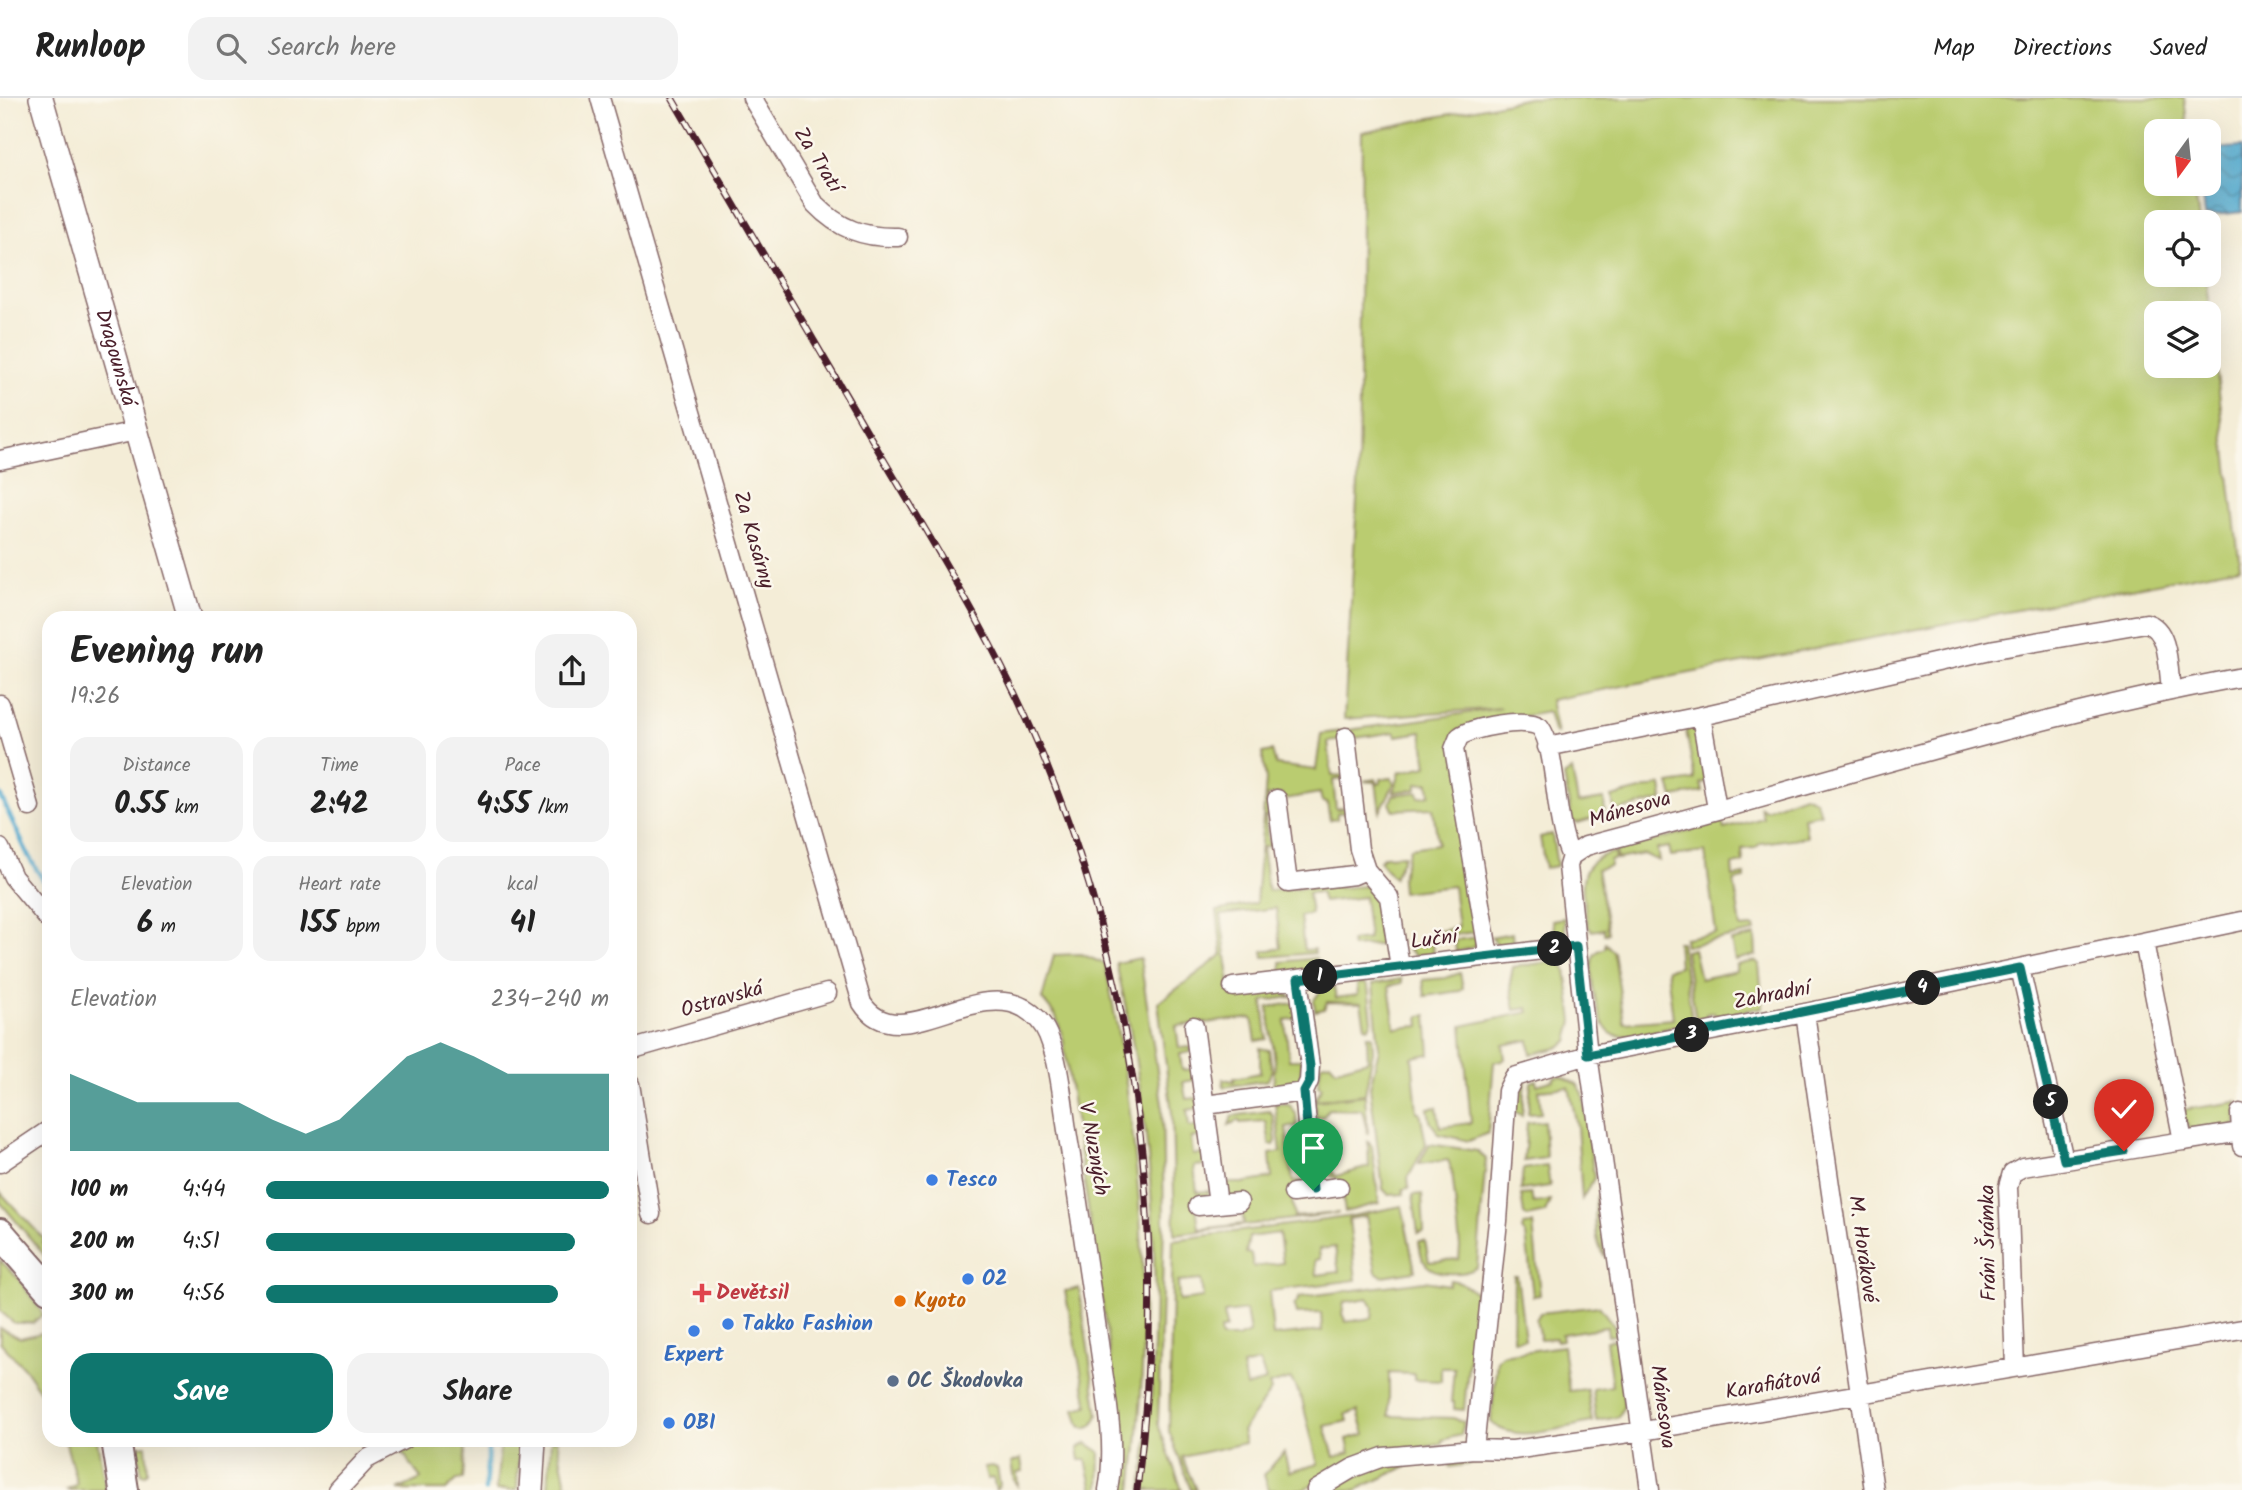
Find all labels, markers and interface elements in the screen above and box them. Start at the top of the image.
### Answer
search box [188,17,678,80]
text: Runloop [35,22,146,75]
text: Search here [268,27,396,69]
icon: search [212,29,250,67]
text: Map [1933,29,1975,68]
text: Directions [2013,29,2112,68]
text: Saved [2150,29,2207,68]
north arrow [2144,119,2221,196]
map controls [2144,119,2221,378]
street label: Za Tratí [784,121,852,202]
button: locate [2144,210,2221,287]
button: layers [2144,301,2221,378]
street label: Dragounská [86,305,146,412]
street label: Za Kasárny [723,487,783,593]
text: Evening run [70,623,264,683]
button: share [535,634,609,708]
text: 19:26 [70,679,120,715]
text: Distance [122,751,191,781]
text: Time [320,751,359,781]
text: Pace [504,751,541,781]
text: 0.55 [114,781,167,829]
text: 2:42 [310,781,369,829]
text: 4:55 [476,781,530,829]
street label: Mánesova [1585,783,1675,837]
text: km [167,793,199,823]
text: /km [530,793,569,823]
text: Elevation [121,870,192,900]
text: Heart rate [298,870,381,900]
text: kcal [507,870,538,900]
text: 6 [137,900,153,948]
text: 155 [299,900,338,948]
text: 41 [510,900,535,948]
text: m [153,912,176,942]
text: bpm [338,912,380,942]
street label: Luční [1409,920,1462,959]
pin: 2 [1538,932,1572,966]
text: 2 [1549,933,1560,963]
pin: 1 [1302,960,1338,994]
text: 1 [1317,961,1322,991]
pin: 4 [1906,970,1940,1006]
street label: Ostravská [677,972,769,1027]
street label: Zahradní [1731,972,1816,1020]
text: 4 [1917,972,1928,1002]
text: Elevation [70,982,157,1018]
text: 234–240 m [491,982,609,1018]
pin: 3 [1674,1018,1710,1052]
text: 3 [1686,1019,1697,1049]
pin [2094,1079,2154,1151]
pin: 5 [2034,1084,2068,1119]
text: 5 [2046,1086,2055,1116]
icon: check [2105,1090,2143,1128]
street label: V Nuzných [1069,1099,1117,1199]
pin [1283,1118,1343,1190]
icon: arrive [1294,1129,1332,1167]
place label: Tesco [946,1164,998,1197]
text: 100 m [70,1172,128,1208]
text: 4:44 [182,1172,226,1208]
marker: Tesco [924,1172,940,1188]
street label: Fráni Šrámka [1971,1184,2007,1302]
street label: M. Horákové [1838,1193,1886,1305]
text: 200 m [70,1224,135,1260]
text: 4:51 [182,1224,220,1260]
place label: O2 [982,1263,1007,1296]
marker: O2 [960,1271,976,1287]
text: 300 m [70,1276,134,1312]
text: 4:56 [182,1276,225,1312]
place label: Devětsil [716,1277,789,1310]
marker: Devětsil [694,1285,710,1301]
place label: Kyoto [914,1285,967,1318]
marker: Kyoto [892,1293,908,1309]
place label: Takko Fashion [742,1308,873,1341]
marker: Takko Fashion [720,1316,736,1332]
marker: Expert [686,1323,702,1339]
place label: Expert [664,1339,725,1372]
button: Save [70,1353,333,1433]
button: Share [347,1353,609,1433]
street label: Karafiátová [1723,1360,1825,1410]
street label: Mánesova [1640,1363,1684,1451]
place label: OC Škodovka [907,1365,1023,1398]
marker: OC Škodovka [885,1373,901,1389]
place label: OBI [683,1407,716,1440]
marker: OBI [661,1415,677,1431]

